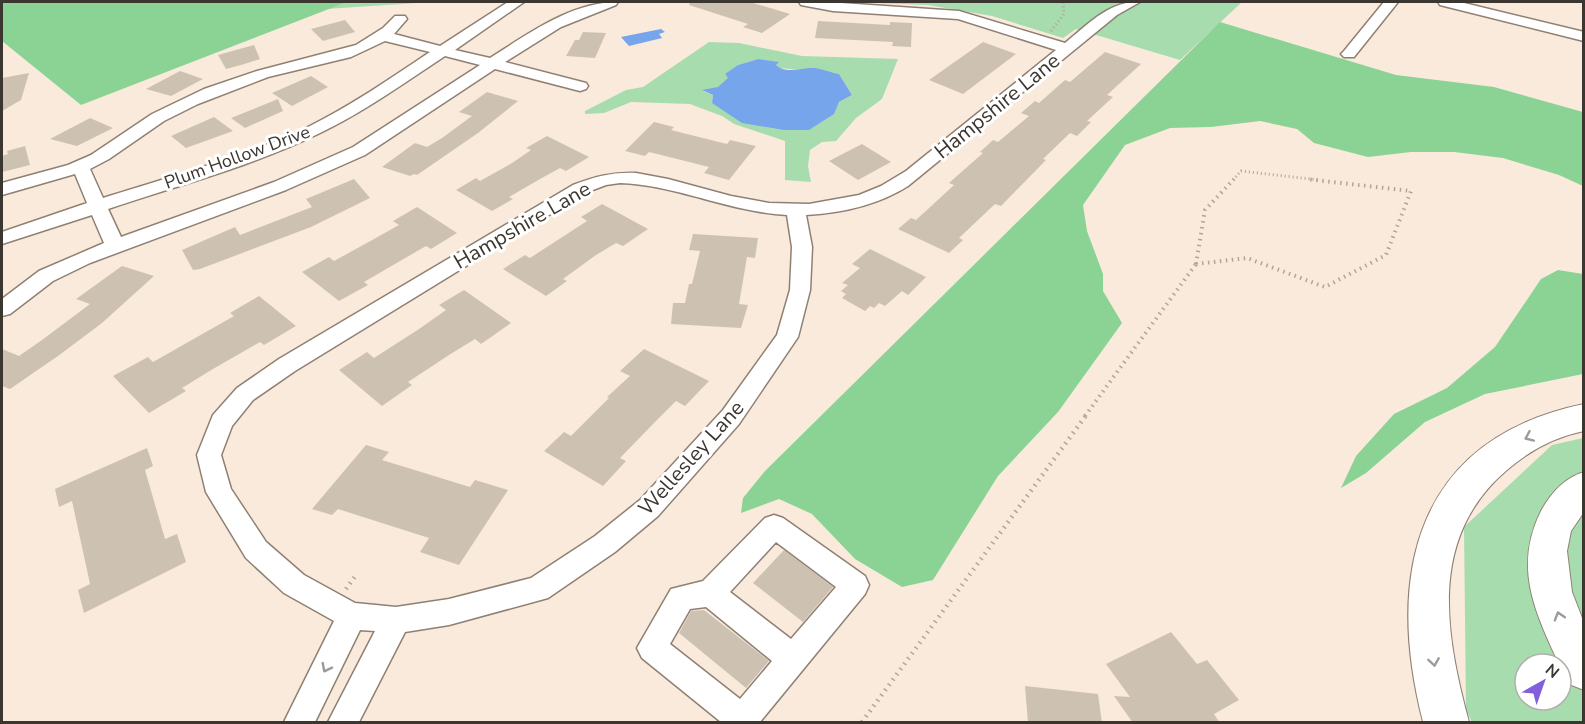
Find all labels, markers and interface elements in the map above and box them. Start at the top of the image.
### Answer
street label: Hampshire Lane [928,47,1066,165]
street label: Plum Hollow Drive [161,119,313,195]
street label: Hampshire Lane [448,174,596,276]
street label: Wellesley Lane [632,395,750,521]
one-way arrow [1524,430,1535,442]
one-way arrow [1554,611,1566,622]
north arrow [1513,652,1573,712]
one-way arrow [1427,657,1439,667]
text: N [1540,659,1564,684]
one-way arrow [322,661,334,672]

